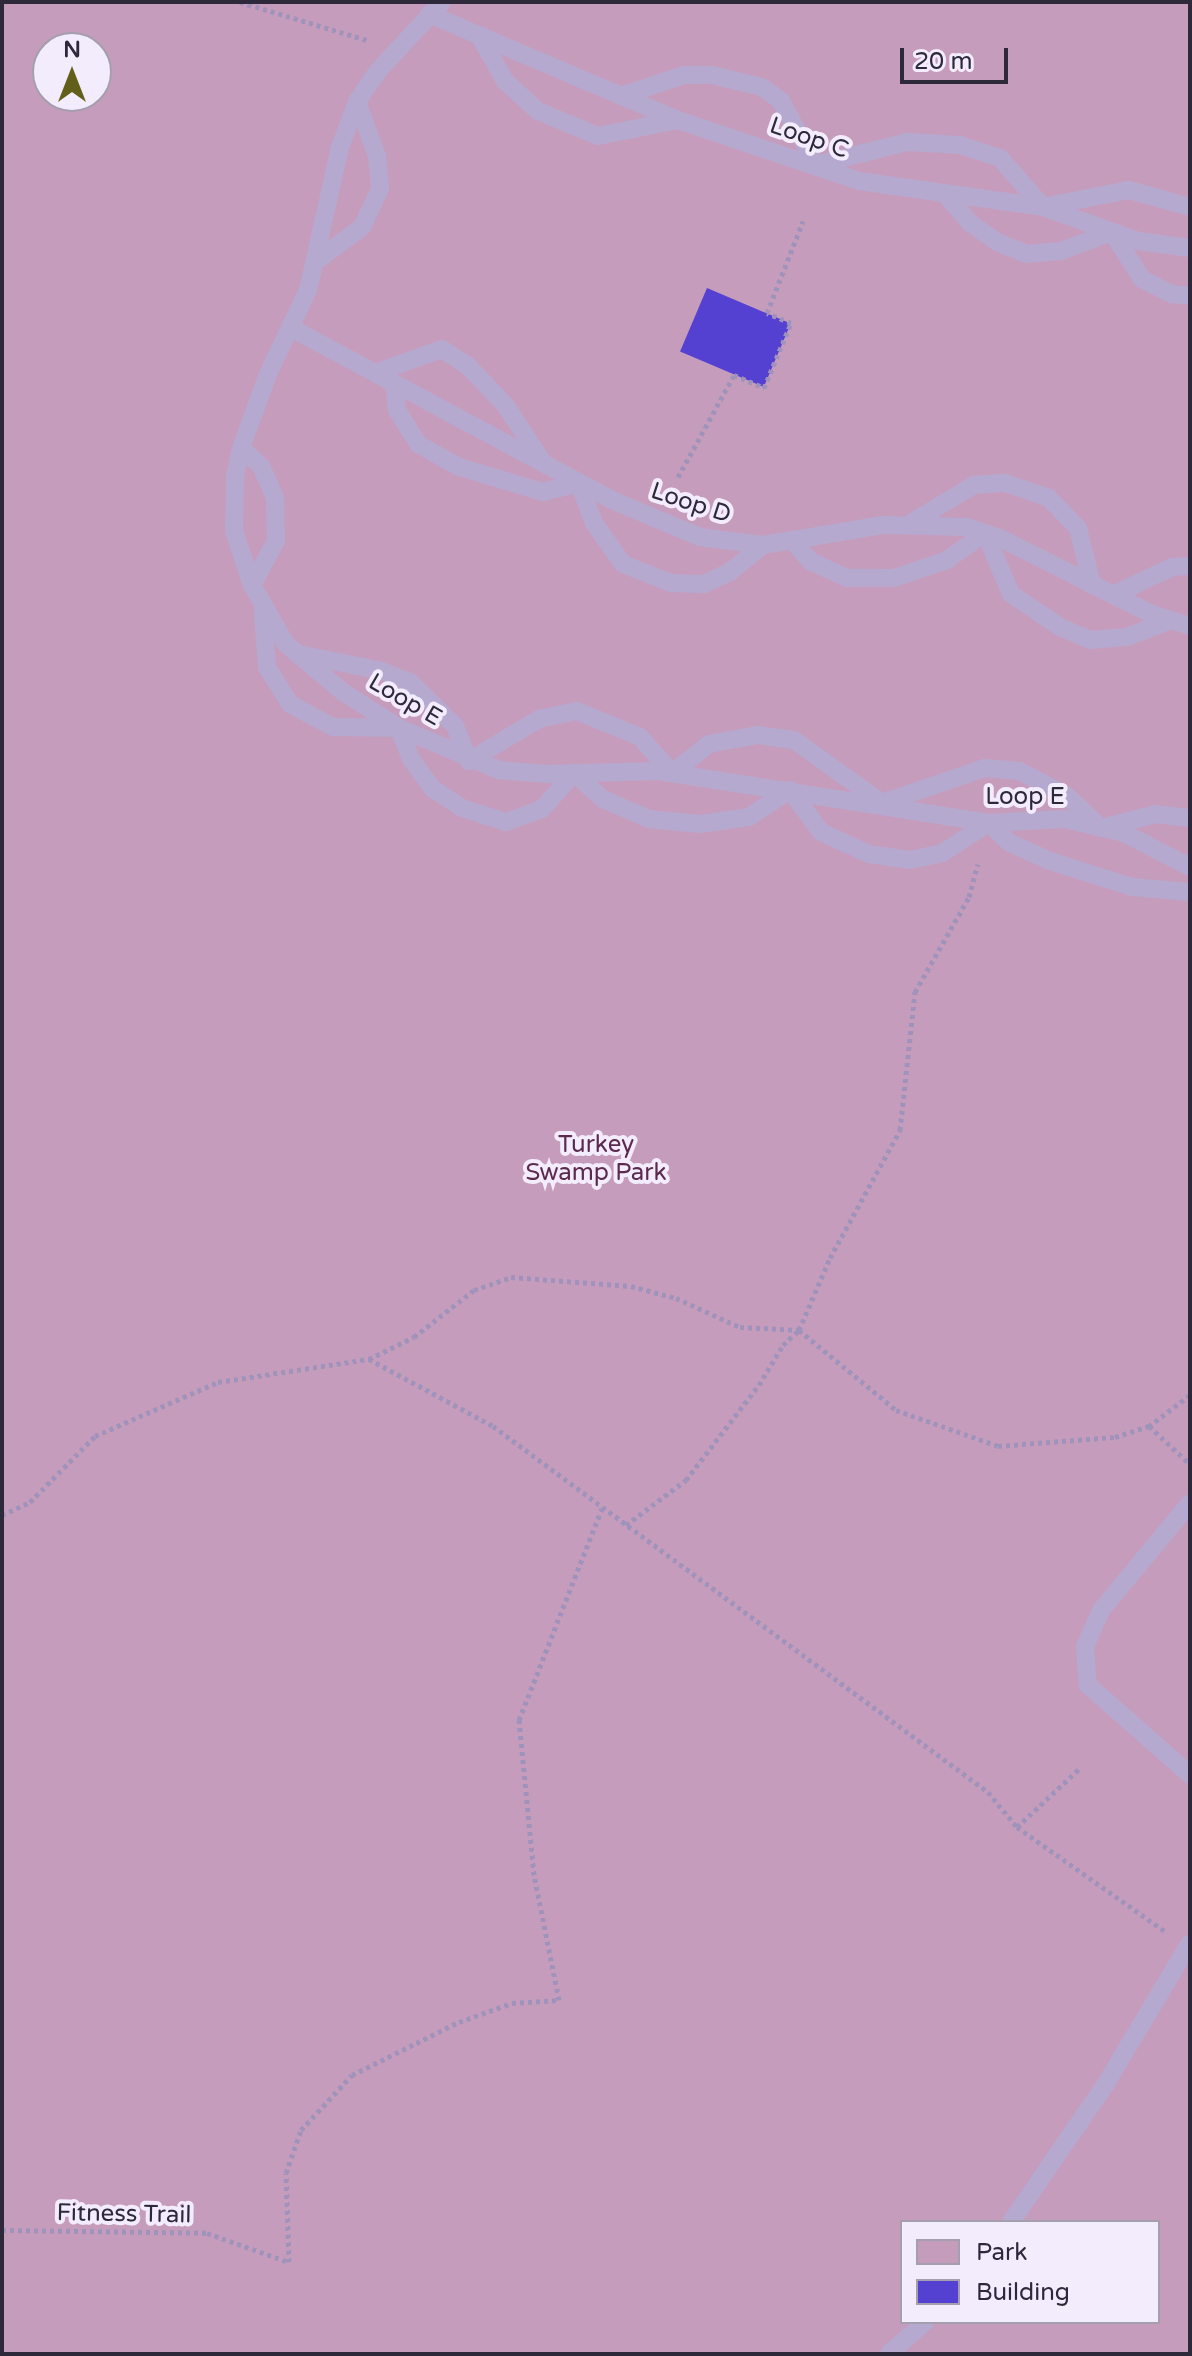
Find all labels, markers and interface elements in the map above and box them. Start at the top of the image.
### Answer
north arrow [32,32,112,112]
scale bar [904,32,1012,82]
text: N [63,37,81,63]
text: 20 m [914,47,972,76]
street label: Loop C [766,111,852,165]
street label: Loop D [647,477,735,529]
street label: Loop E [363,668,447,732]
street label: Loop E [985,783,1065,811]
park label: Turkey Swamp Park [525,1131,667,1187]
street label: Fitness Trail [56,2198,192,2230]
legend [900,2220,1160,2324]
text: Park [976,2238,1027,2267]
text: Building [976,2278,1070,2307]

